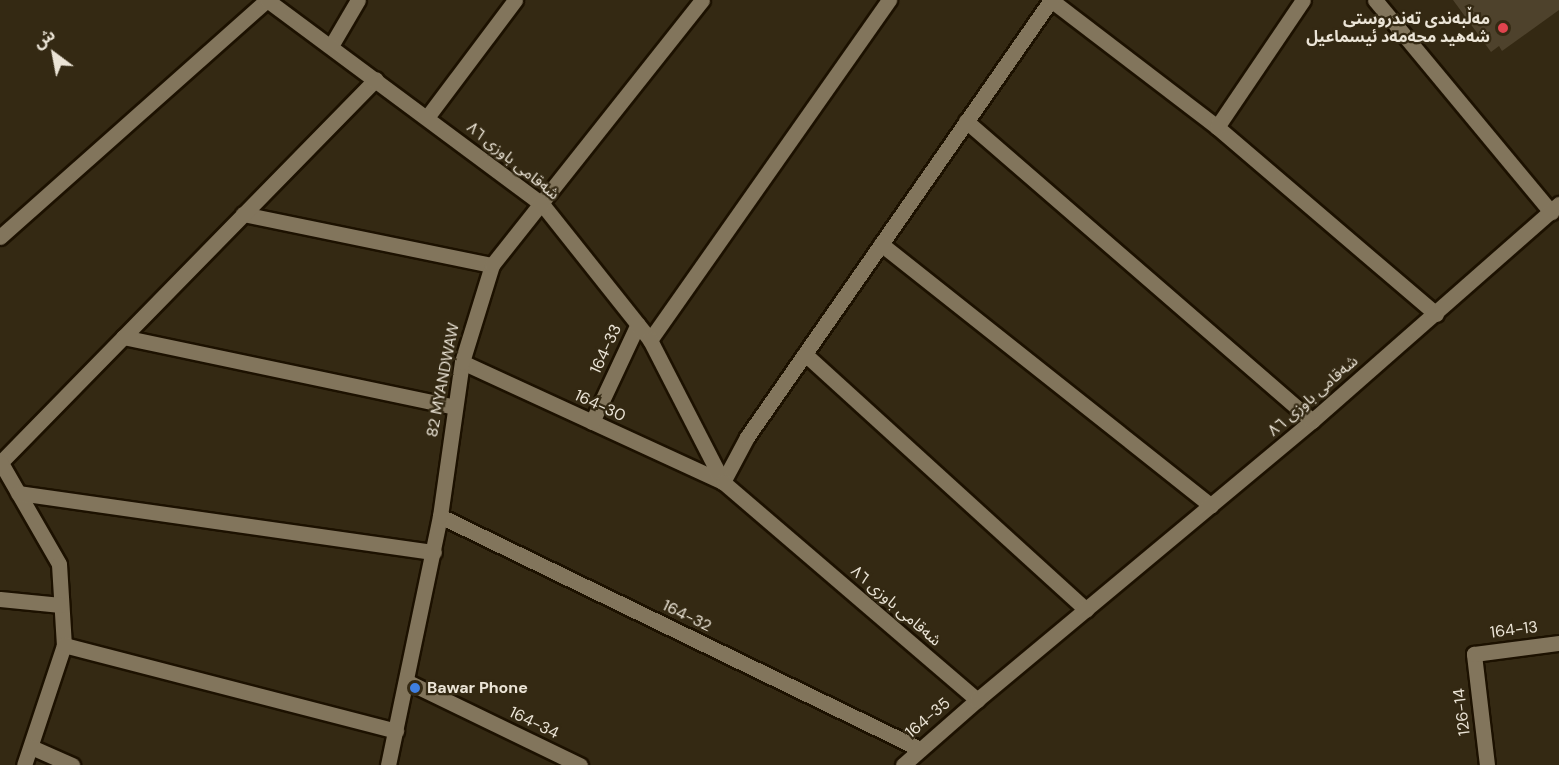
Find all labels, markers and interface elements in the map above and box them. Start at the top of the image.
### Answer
place label: مەڵبەندی تەندروستی شەهید محەمەد ئیسماعیل [1306,9,1490,47]
marker: مەڵبەندی تەندروستی شەهید محەمەد ئیسماعیل [1494,19,1512,37]
north arrow [24,24,84,84]
text: ش [29,24,59,53]
street label: شەقامی باوزی ٨٦ [463,118,563,204]
street label: 82 MYANDWAW [422,321,464,439]
street label: 164-33 [586,321,626,377]
street label: شەقامی باوزی ٨٦ [1264,352,1362,440]
street label: 164-30 [572,386,628,426]
street label: شەقامی باوزی ٨٦ [847,562,945,650]
street label: 164-32 [659,596,715,636]
street label: 164-13 [1489,618,1539,642]
place label: Bawar Phone [427,678,528,698]
marker: Bawar Phone [408,681,422,695]
street label: 126-14 [1450,687,1474,737]
street label: 164-35 [902,694,954,742]
street label: 164-34 [506,703,562,743]

